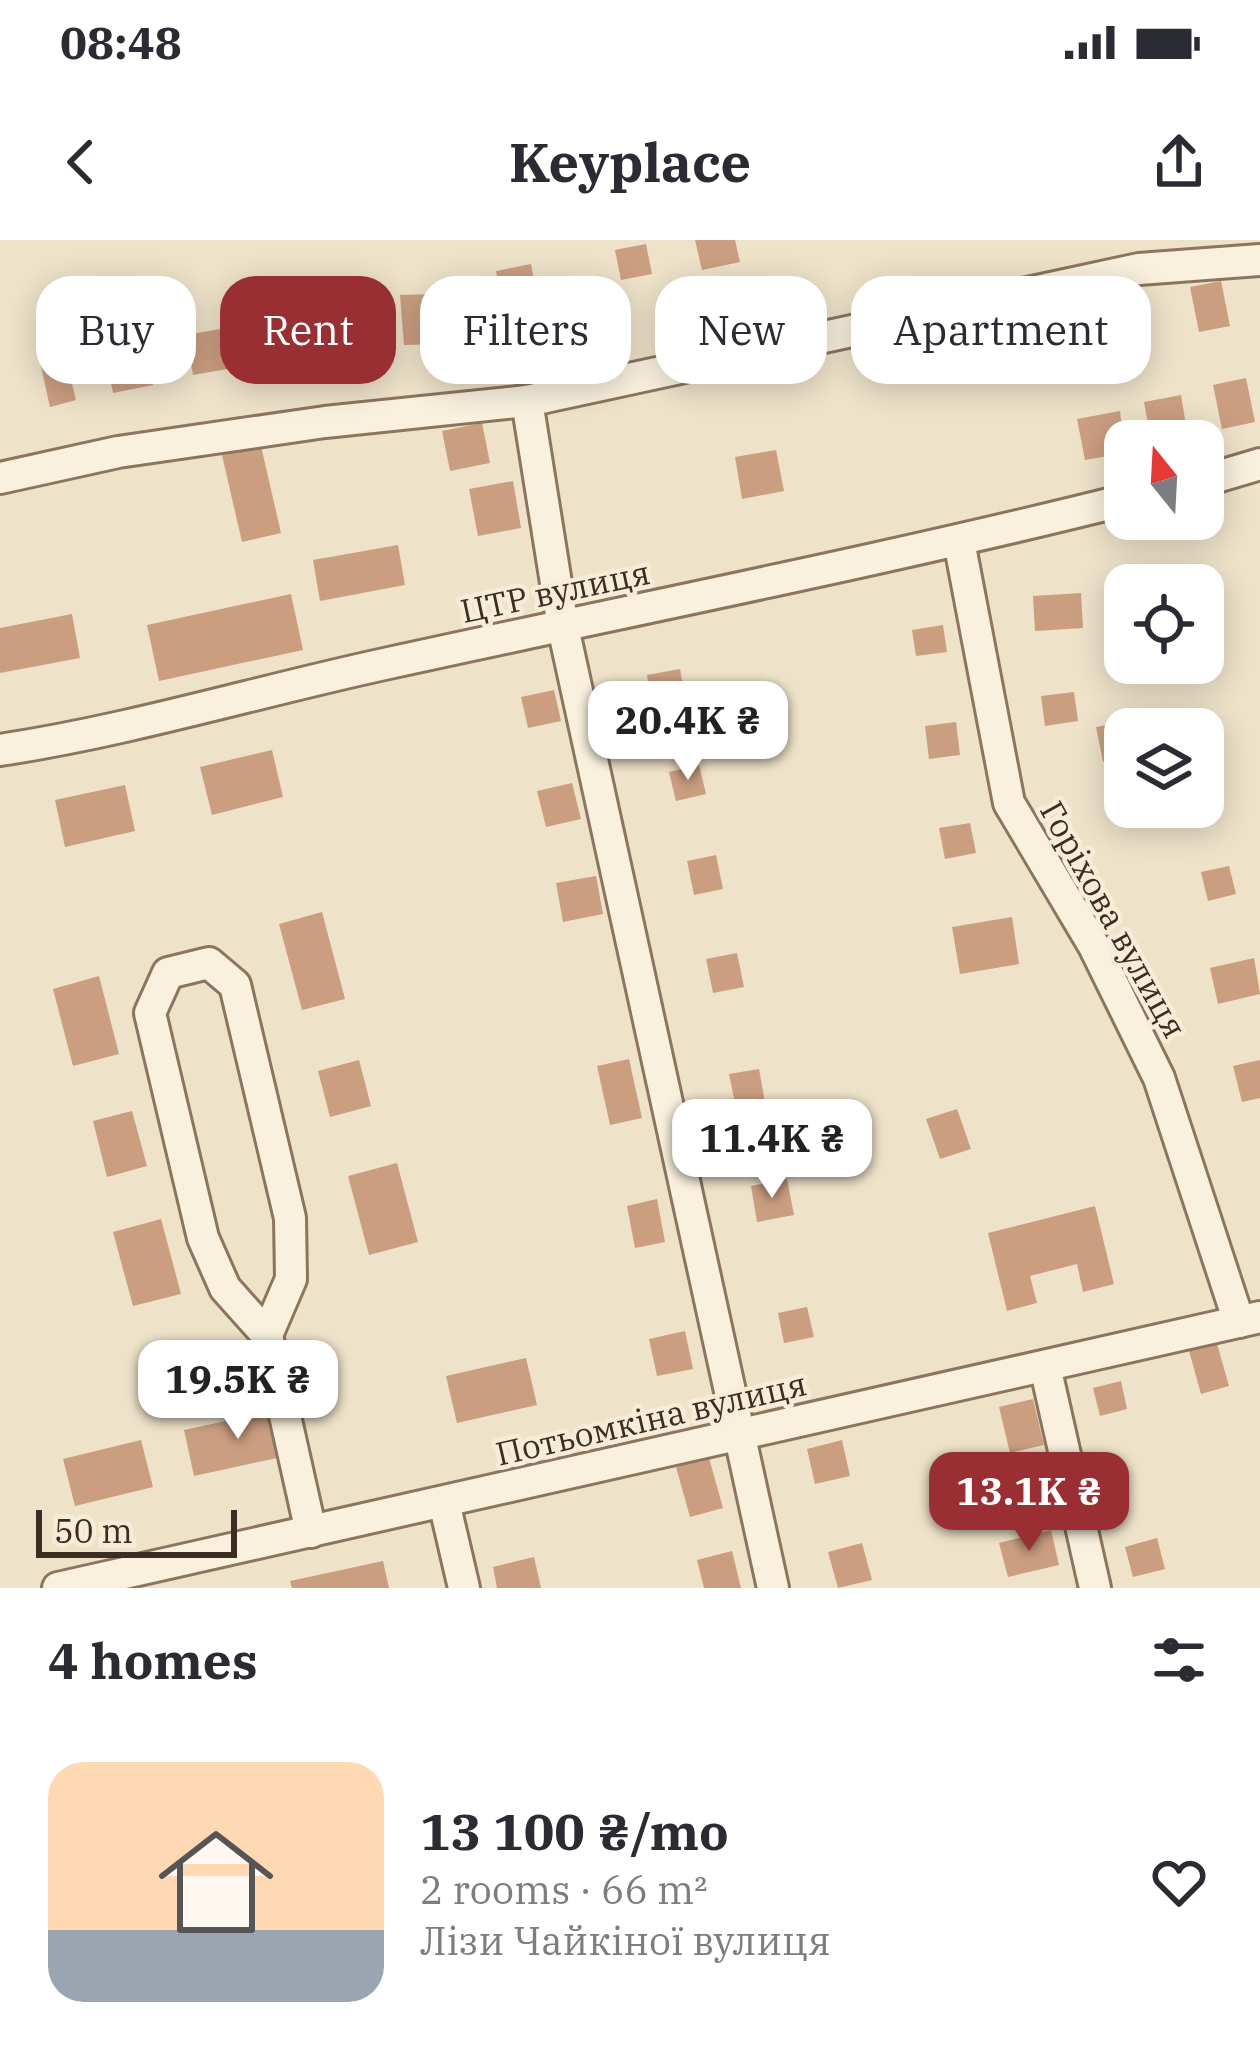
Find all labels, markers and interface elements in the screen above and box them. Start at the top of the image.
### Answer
text: 08:48 [60,13,182,71]
text: Keyplace [509,127,751,197]
icon: back [48,129,114,195]
icon: share [1146,129,1212,195]
chip: Buy [36,276,196,384]
chip: Rent [220,276,396,384]
chip: Filters [420,276,631,384]
chip: New [655,276,827,384]
chip: Apartment [851,276,1151,384]
north arrow [1104,420,1224,540]
map controls [1104,420,1224,828]
street label: ЦТР вулиця [456,550,654,632]
button: locate [1104,564,1224,684]
pin: 20.4K ₴ [577,681,799,783]
text: 20.4K ₴ [615,694,761,745]
button: layers [1104,708,1224,828]
street label: Горіхова вулиця [1031,793,1197,1045]
pin: 11.4K ₴ [661,1099,883,1201]
text: 11.4K ₴ [699,1112,845,1163]
pin: 19.5K ₴ [127,1340,349,1442]
text: 19.5K ₴ [165,1353,311,1404]
street label: Потьомкіна вулиця [491,1361,811,1475]
pin: 13.1K ₴ [918,1452,1140,1554]
text: 13.1K ₴ [956,1465,1102,1516]
scale bar [36,1504,237,1557]
text: 50 m [54,1509,133,1552]
text: 4 homes [48,1627,258,1693]
icon: filters [1146,1627,1212,1693]
text: 13 100 ₴/mo [420,1798,729,1864]
icon: home [144,1810,288,1954]
icon: heart [1146,1849,1212,1915]
text: 2 rooms · 66 m² [420,1864,708,1915]
text: Лізи Чайкіної вулиця [420,1915,831,1966]

